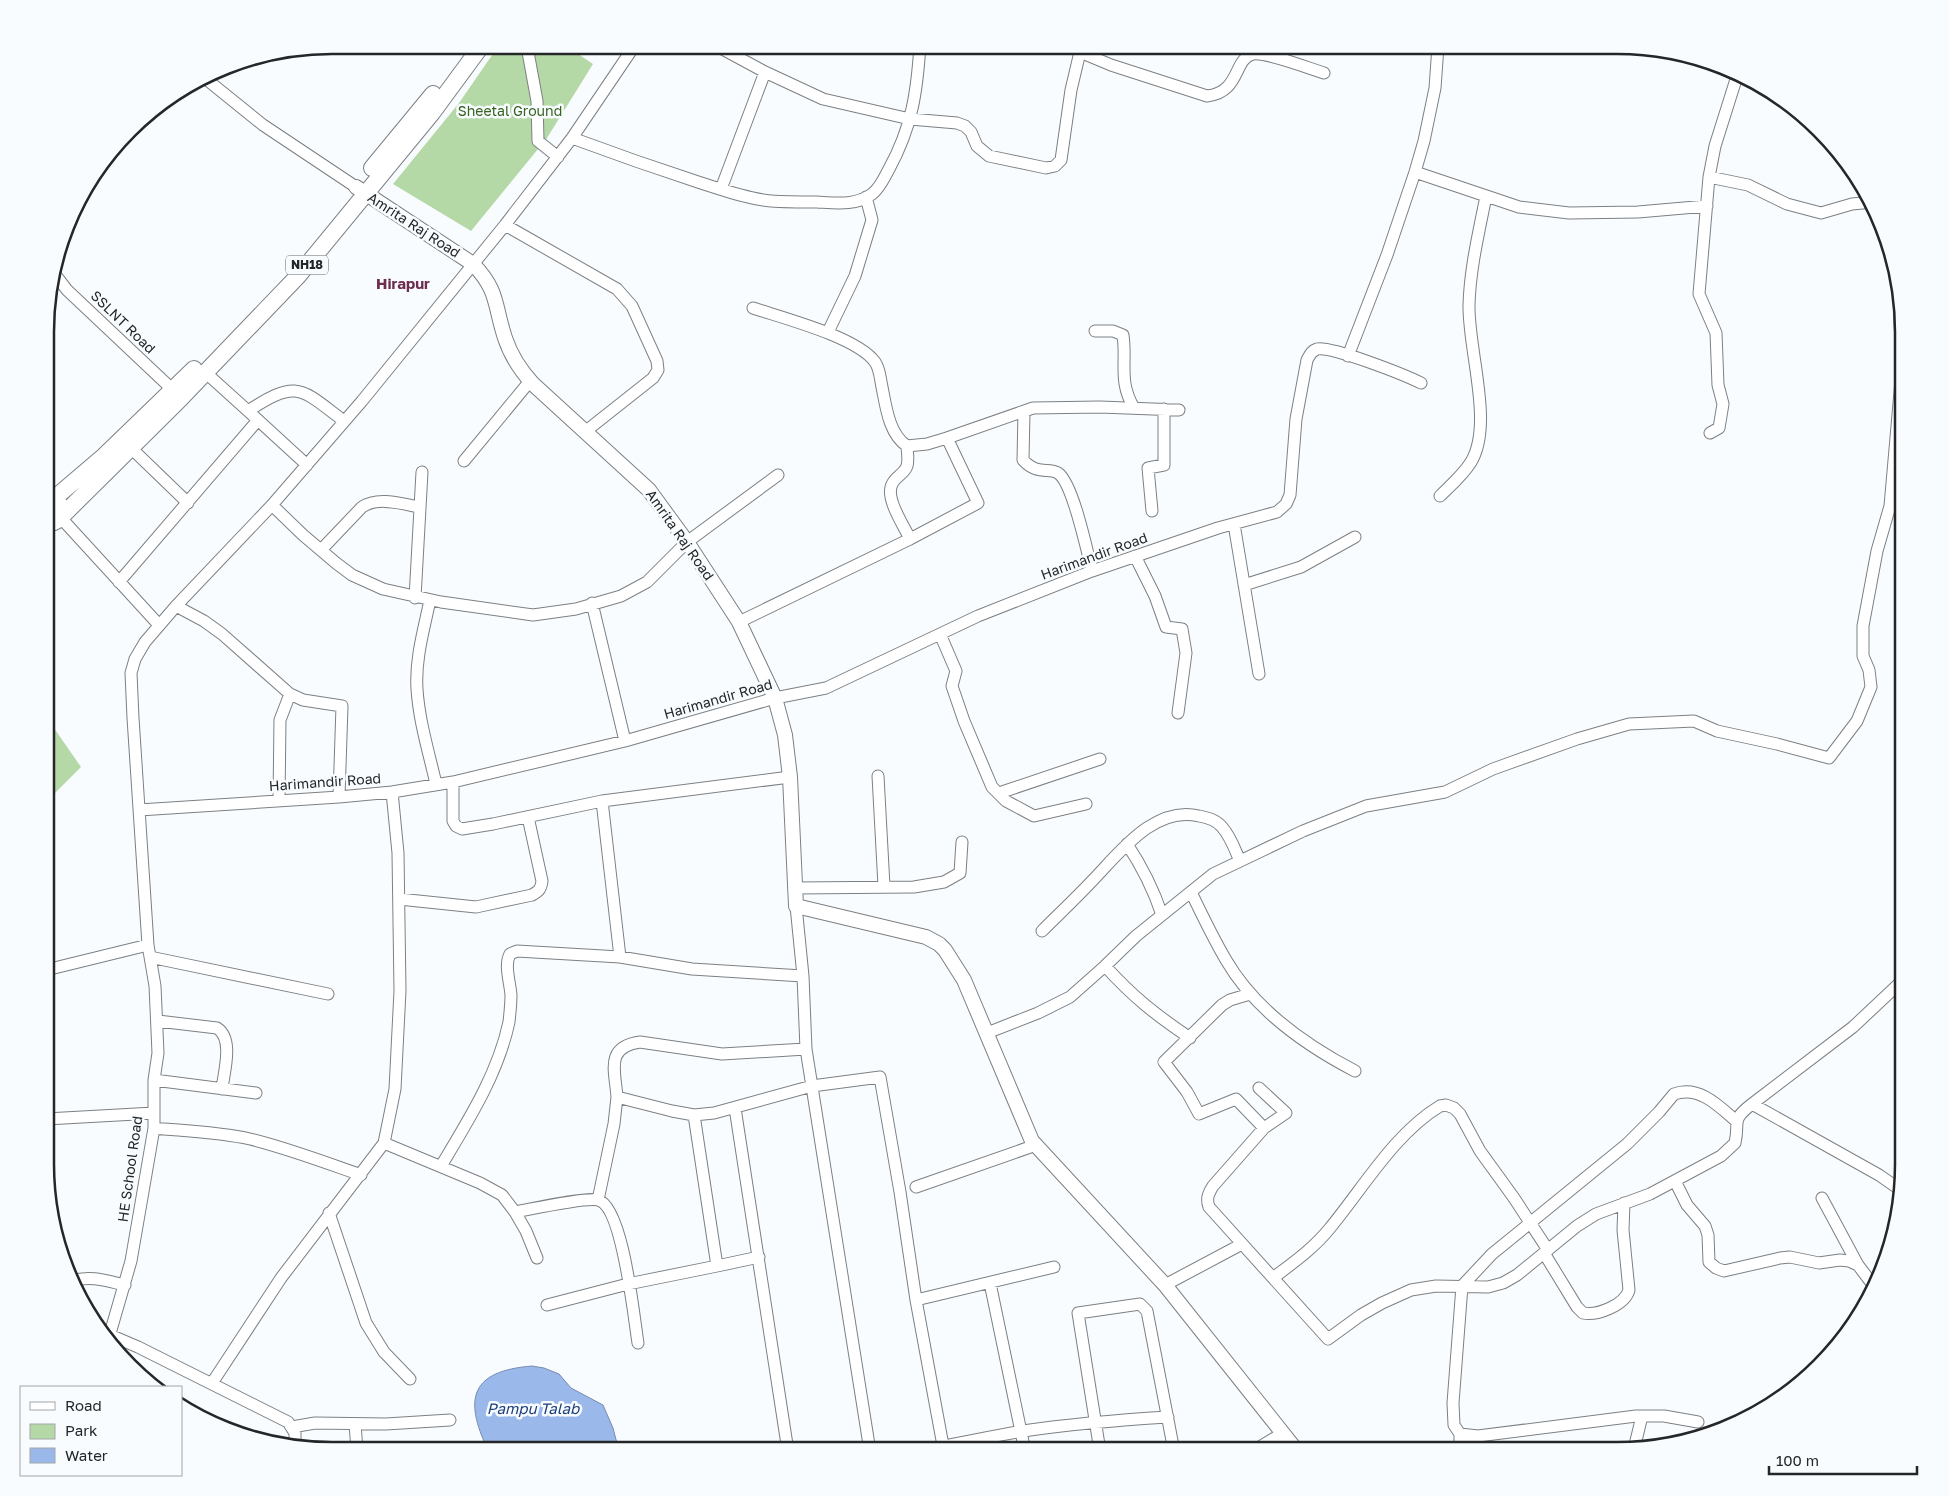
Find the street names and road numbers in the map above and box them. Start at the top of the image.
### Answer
street label: Amrita Raj Road [365,188,464,261]
road number: NH18 [286,256,328,274]
street label: SSLNT Road [88,287,159,357]
street label: Amrita Raj Road [643,486,718,583]
street label: Harimandir Road [1038,528,1149,583]
street label: Harimandir Road [662,675,774,722]
street label: Harimandir Road [268,769,382,794]
street label: HE School Road [114,1115,145,1223]

